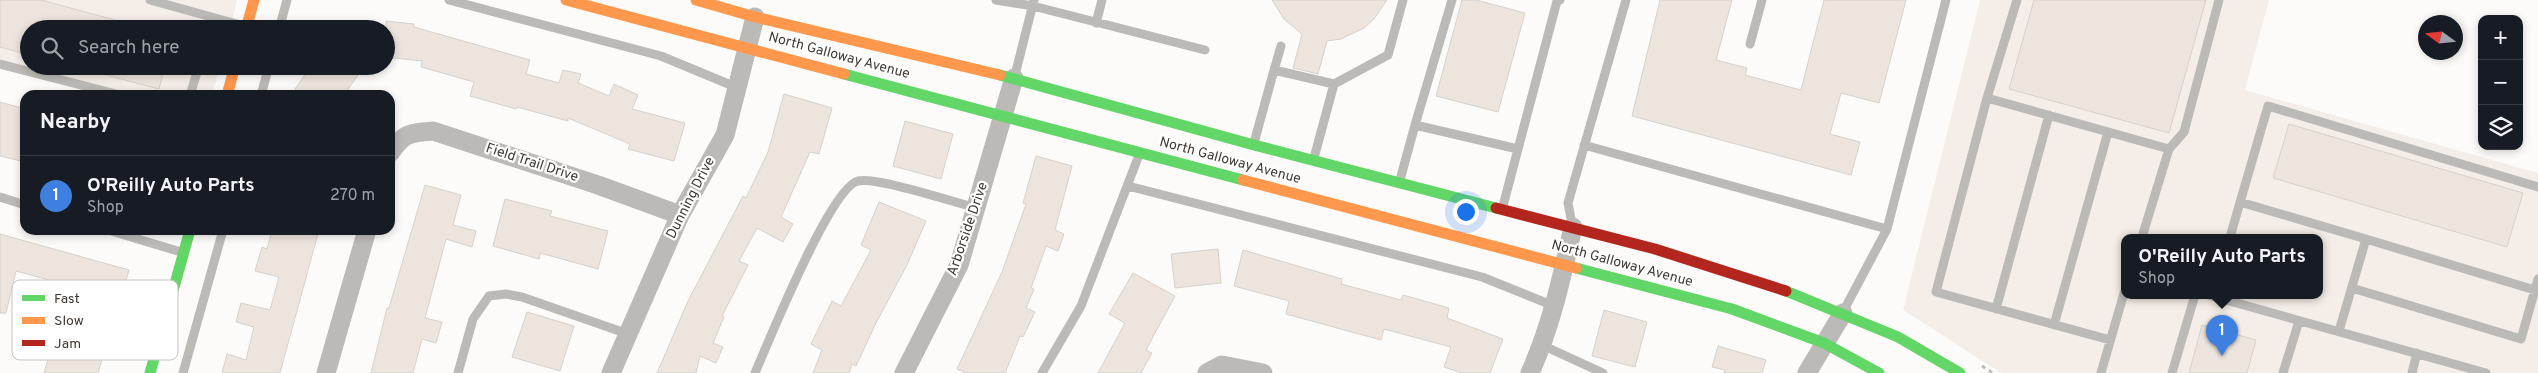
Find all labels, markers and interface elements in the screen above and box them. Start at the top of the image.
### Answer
north arrow [2418,15,2463,60]
map controls [2478,15,2523,150]
button: + [2478,15,2523,60]
search box [20,20,395,75]
street label: North Galloway Avenue [766,29,912,83]
icon: search [38,34,66,62]
text: Search here [78,36,180,60]
button: − [2478,60,2523,105]
button: layers [2478,105,2523,150]
text: Nearby [40,109,111,136]
street label: North Galloway Avenue [1157,134,1303,188]
street label: Field Trail Drive [484,140,580,186]
street label: Dunning Drive [663,154,719,242]
text: O'Reilly Auto Parts [87,174,255,198]
street label: Arborside Drive [944,180,992,278]
text: 1 [53,186,59,206]
text: 270 m [330,186,375,206]
text: Shop [87,198,124,218]
your location [1453,199,1479,225]
popup [2121,234,2323,299]
street label: North Galloway Avenue [1549,237,1695,291]
text: O'Reilly Auto Parts [2138,245,2306,269]
text: Shop [2138,269,2175,289]
legend [12,280,178,360]
text: Fast [54,291,80,308]
text: Slow [54,313,84,330]
pin: 1 [2206,315,2238,356]
text: Jam [54,336,81,353]

